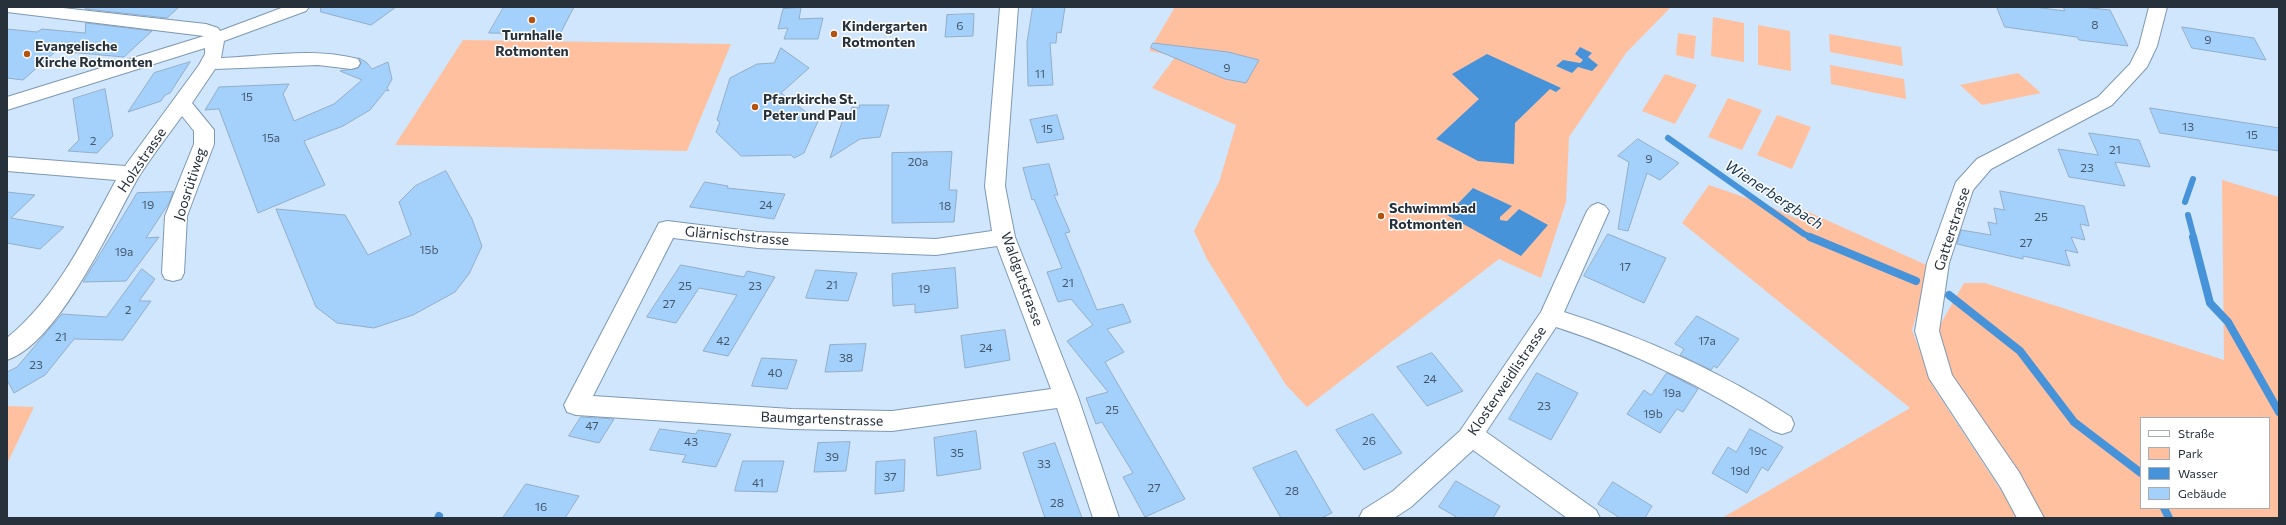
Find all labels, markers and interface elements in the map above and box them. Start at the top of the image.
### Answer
marker: Turnhalle Rotmonten [527,15,537,25]
place label: Kindergarten Rotmonten [842,18,927,50]
house number: 8 [2091,18,2099,32]
house number: 6 [956,19,964,33]
place label: Turnhalle Rotmonten [495,27,569,60]
marker: Kindergarten Rotmonten [829,29,839,39]
house number: 9 [2204,33,2212,47]
place label: Evangelische Kirche Rotmonten [35,38,153,70]
marker: Evangelische Kirche Rotmonten [22,49,32,59]
house number: 9 [1223,61,1231,75]
house number: 11 [1035,67,1045,81]
house number: 15 [241,90,253,104]
place label: Pfarrkirche St. Peter und Paul [763,91,857,124]
marker: Pfarrkirche St. Peter und Paul [750,102,760,112]
house number: 13 [2182,120,2194,134]
house number: 15 [1041,122,1053,136]
street label: Holzstrasse [114,124,170,196]
house number: 15 [2246,128,2258,142]
house number: 15a [262,131,280,145]
house number: 2 [90,134,96,148]
house number: 21 [2109,143,2121,157]
street label: Joosrütiweg [170,145,210,223]
house number: 9 [1645,152,1653,166]
house number: 20a [908,155,928,169]
water label: Wienerbergbach [1722,157,1826,233]
house number: 23 [2080,161,2094,175]
street label: Gatterstrasse [1931,185,1973,273]
house number: 19 [142,198,154,212]
house number: 24 [759,198,773,212]
house number: 18 [939,199,951,213]
place label: Schwimmbad Rotmonten [1389,200,1476,232]
house number: 25 [2034,210,2048,224]
marker: Schwimmbad Rotmonten [1376,211,1386,221]
street label: Glärnischstrasse [684,223,790,249]
street label: Waldgutstrasse [997,230,1047,328]
house number: 27 [2020,236,2032,250]
house number: 15b [419,243,439,257]
house number: 19a [115,245,133,259]
house number: 17 [1619,260,1631,274]
house number: 21 [1062,276,1074,290]
house number: 21 [826,278,838,292]
house number: 25 [678,279,692,293]
house number: 23 [748,279,762,293]
house number: 19 [918,282,930,296]
house number: 27 [663,297,675,311]
house number: 2 [125,303,131,317]
street label: Klosterweidlistrasse [1464,323,1550,439]
house number: 21 [55,330,67,344]
house number: 42 [716,334,730,348]
house number: 17a [1698,334,1716,348]
house number: 24 [979,341,993,355]
house number: 38 [839,351,853,365]
house number: 23 [29,358,43,372]
house number: 40 [767,366,783,380]
house number: 24 [1423,372,1437,386]
house number: 19a [1663,386,1681,400]
house number: 23 [1537,399,1551,413]
house number: 25 [1105,403,1119,417]
house number: 19b [1643,407,1663,421]
street label: Baumgartenstrasse [760,408,884,430]
legend [2140,417,2270,509]
house number: 47 [585,419,599,433]
text: Straße [2178,426,2214,440]
house number: 26 [1362,434,1376,448]
house number: 43 [684,435,698,449]
house number: 19c [1749,444,1767,458]
house number: 35 [950,446,964,460]
text: Park [2178,446,2203,460]
house number: 39 [825,450,839,464]
house number: 33 [1037,457,1051,471]
house number: 19d [1730,464,1750,478]
text: Wasser [2178,466,2218,480]
house number: 37 [883,470,897,484]
house number: 41 [752,476,764,490]
house number: 27 [1148,481,1160,495]
house number: 28 [1285,484,1299,498]
text: Gebäude [2178,486,2226,500]
house number: 28 [1050,496,1064,510]
house number: 16 [535,500,547,514]

